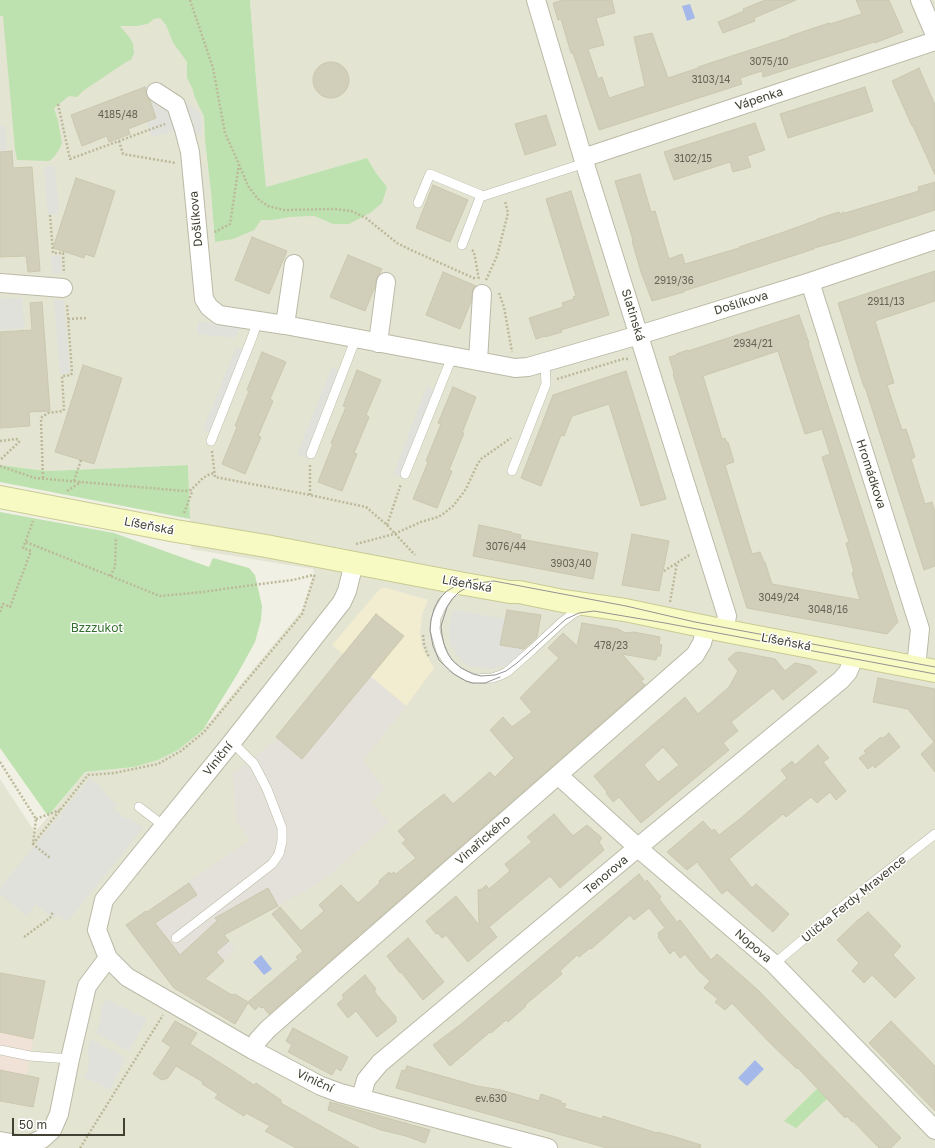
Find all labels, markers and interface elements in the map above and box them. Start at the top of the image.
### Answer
house number: 3075/10 [750,56,788,68]
house number: 3103/14 [692,74,730,86]
street label: Vápenka [733,85,785,113]
house number: 4185/48 [98,109,138,121]
house number: 3102/15 [674,153,712,165]
street label: Došlíkova [186,191,206,247]
house number: 2919/36 [654,275,694,287]
street label: Slatinská [618,287,648,343]
street label: Došlíkova [712,288,770,318]
house number: 2911/13 [867,296,905,308]
house number: 2934/21 [733,338,773,350]
street label: Hromádkova [853,437,889,511]
street label: Líšeňská [123,514,175,538]
house number: 3076/44 [486,541,526,553]
house number: 3903/40 [550,558,592,570]
street label: Líšeňská [441,573,493,595]
house number: 3049/24 [759,592,799,604]
house number: 3048/16 [808,604,848,616]
park label: Bzzzukot [71,621,123,635]
street label: Líšeňská [760,630,812,654]
house number: 478/23 [594,640,628,652]
street label: Viniční [200,739,236,779]
street label: Vinařického [453,812,513,868]
street label: Ulička Ferdy Mravence [799,852,909,946]
street label: Tenorova [581,853,631,897]
street label: Nopova [732,926,774,966]
street label: Viniční [294,1066,336,1096]
house number: ev.630 [475,1093,507,1105]
scale bar [14,1110,127,1136]
text: 50 m [19,1117,47,1132]

